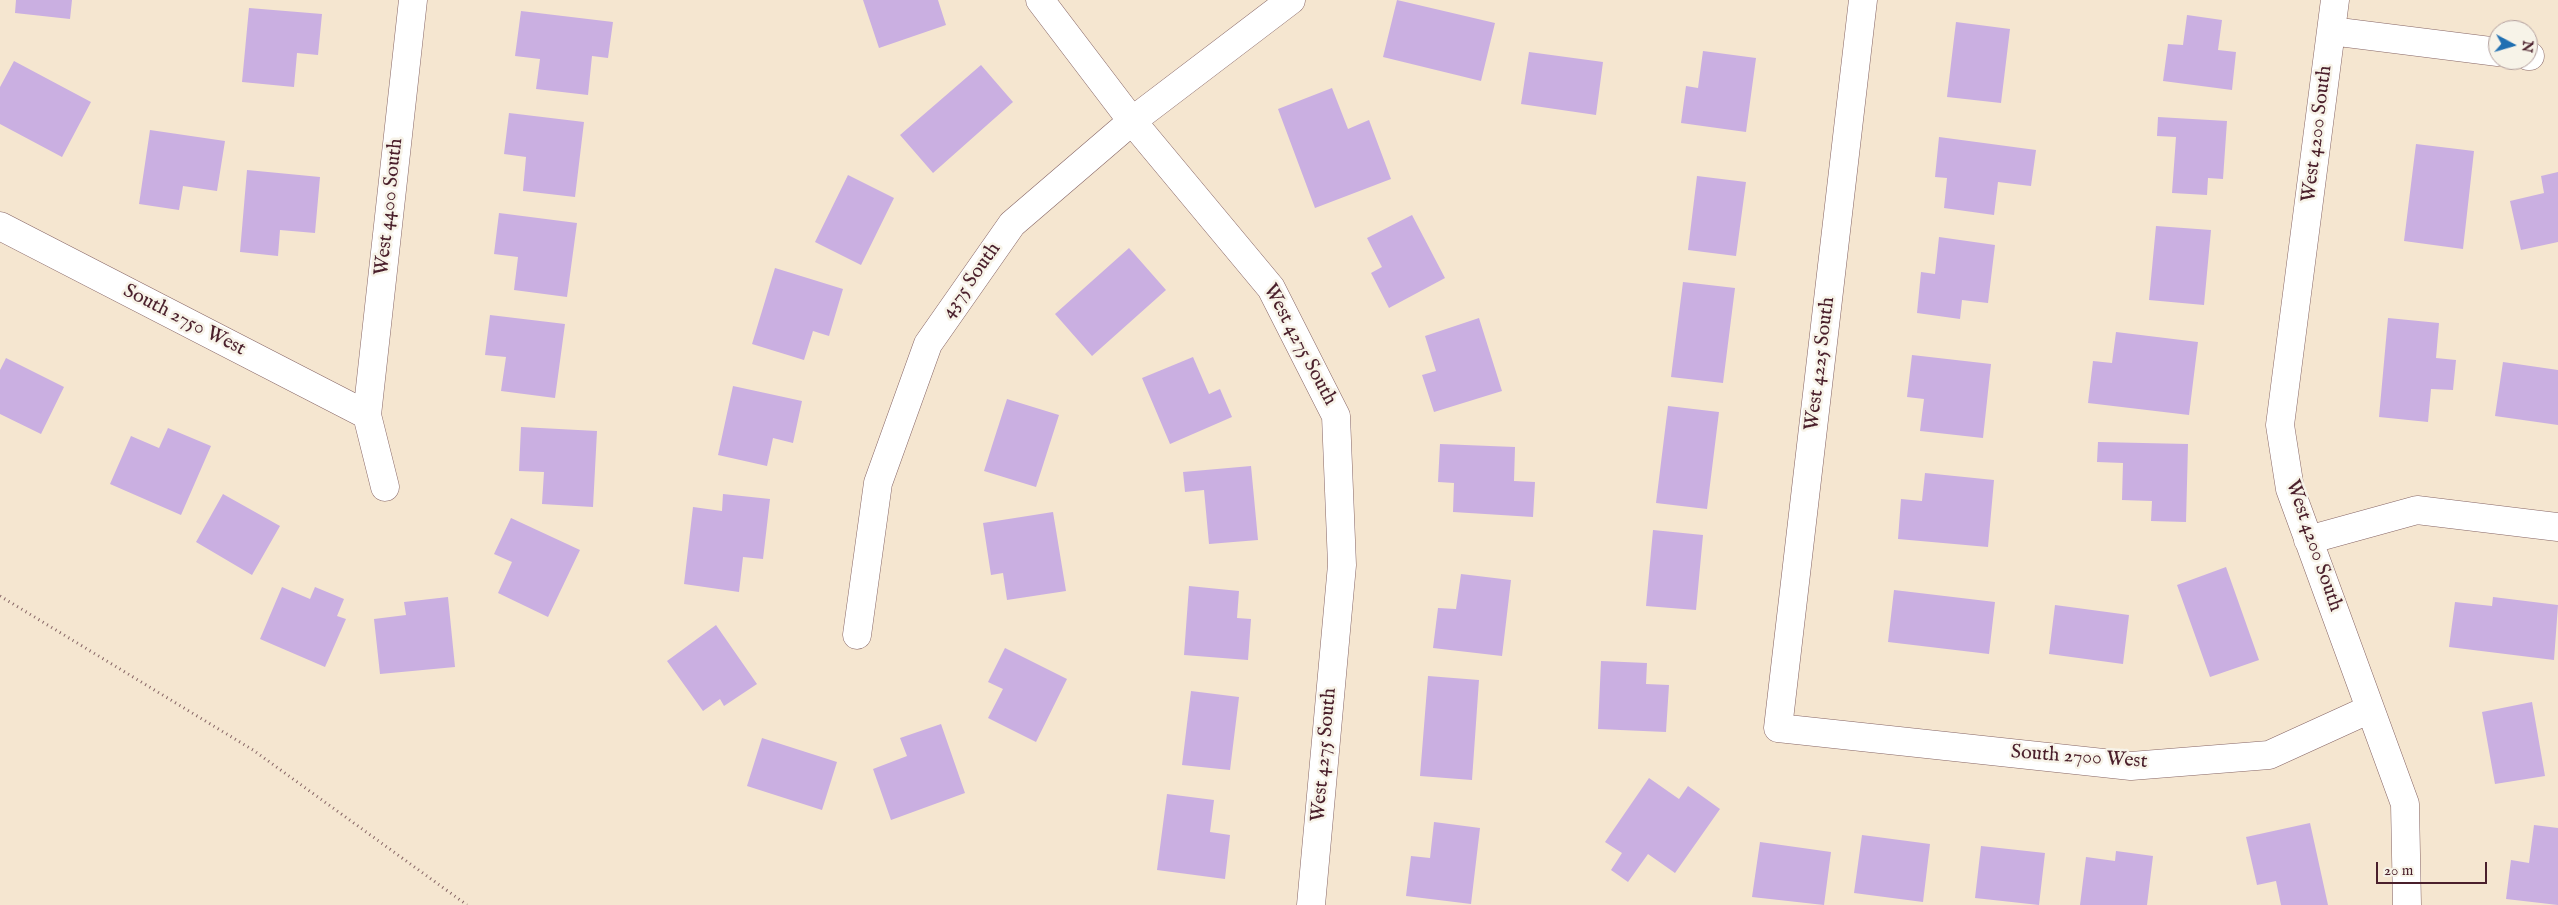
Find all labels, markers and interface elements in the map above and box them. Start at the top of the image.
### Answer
north arrow [2488,20,2538,70]
text: N [2517,39,2537,53]
street label: West 4200 South [2298,64,2338,204]
street label: West 4400 South [371,137,409,277]
street label: 4375 South [937,238,1007,324]
street label: South 2750 West [119,280,249,362]
street label: West 4275 South [1257,280,1341,410]
street label: West 4225 South [1801,296,1841,432]
street label: West 4200 South [2279,477,2347,615]
street label: West 4275 South [1307,687,1343,823]
street label: South 2700 West [2010,741,2148,775]
scale bar [2378,852,2489,884]
text: 20 m [2384,861,2413,880]

